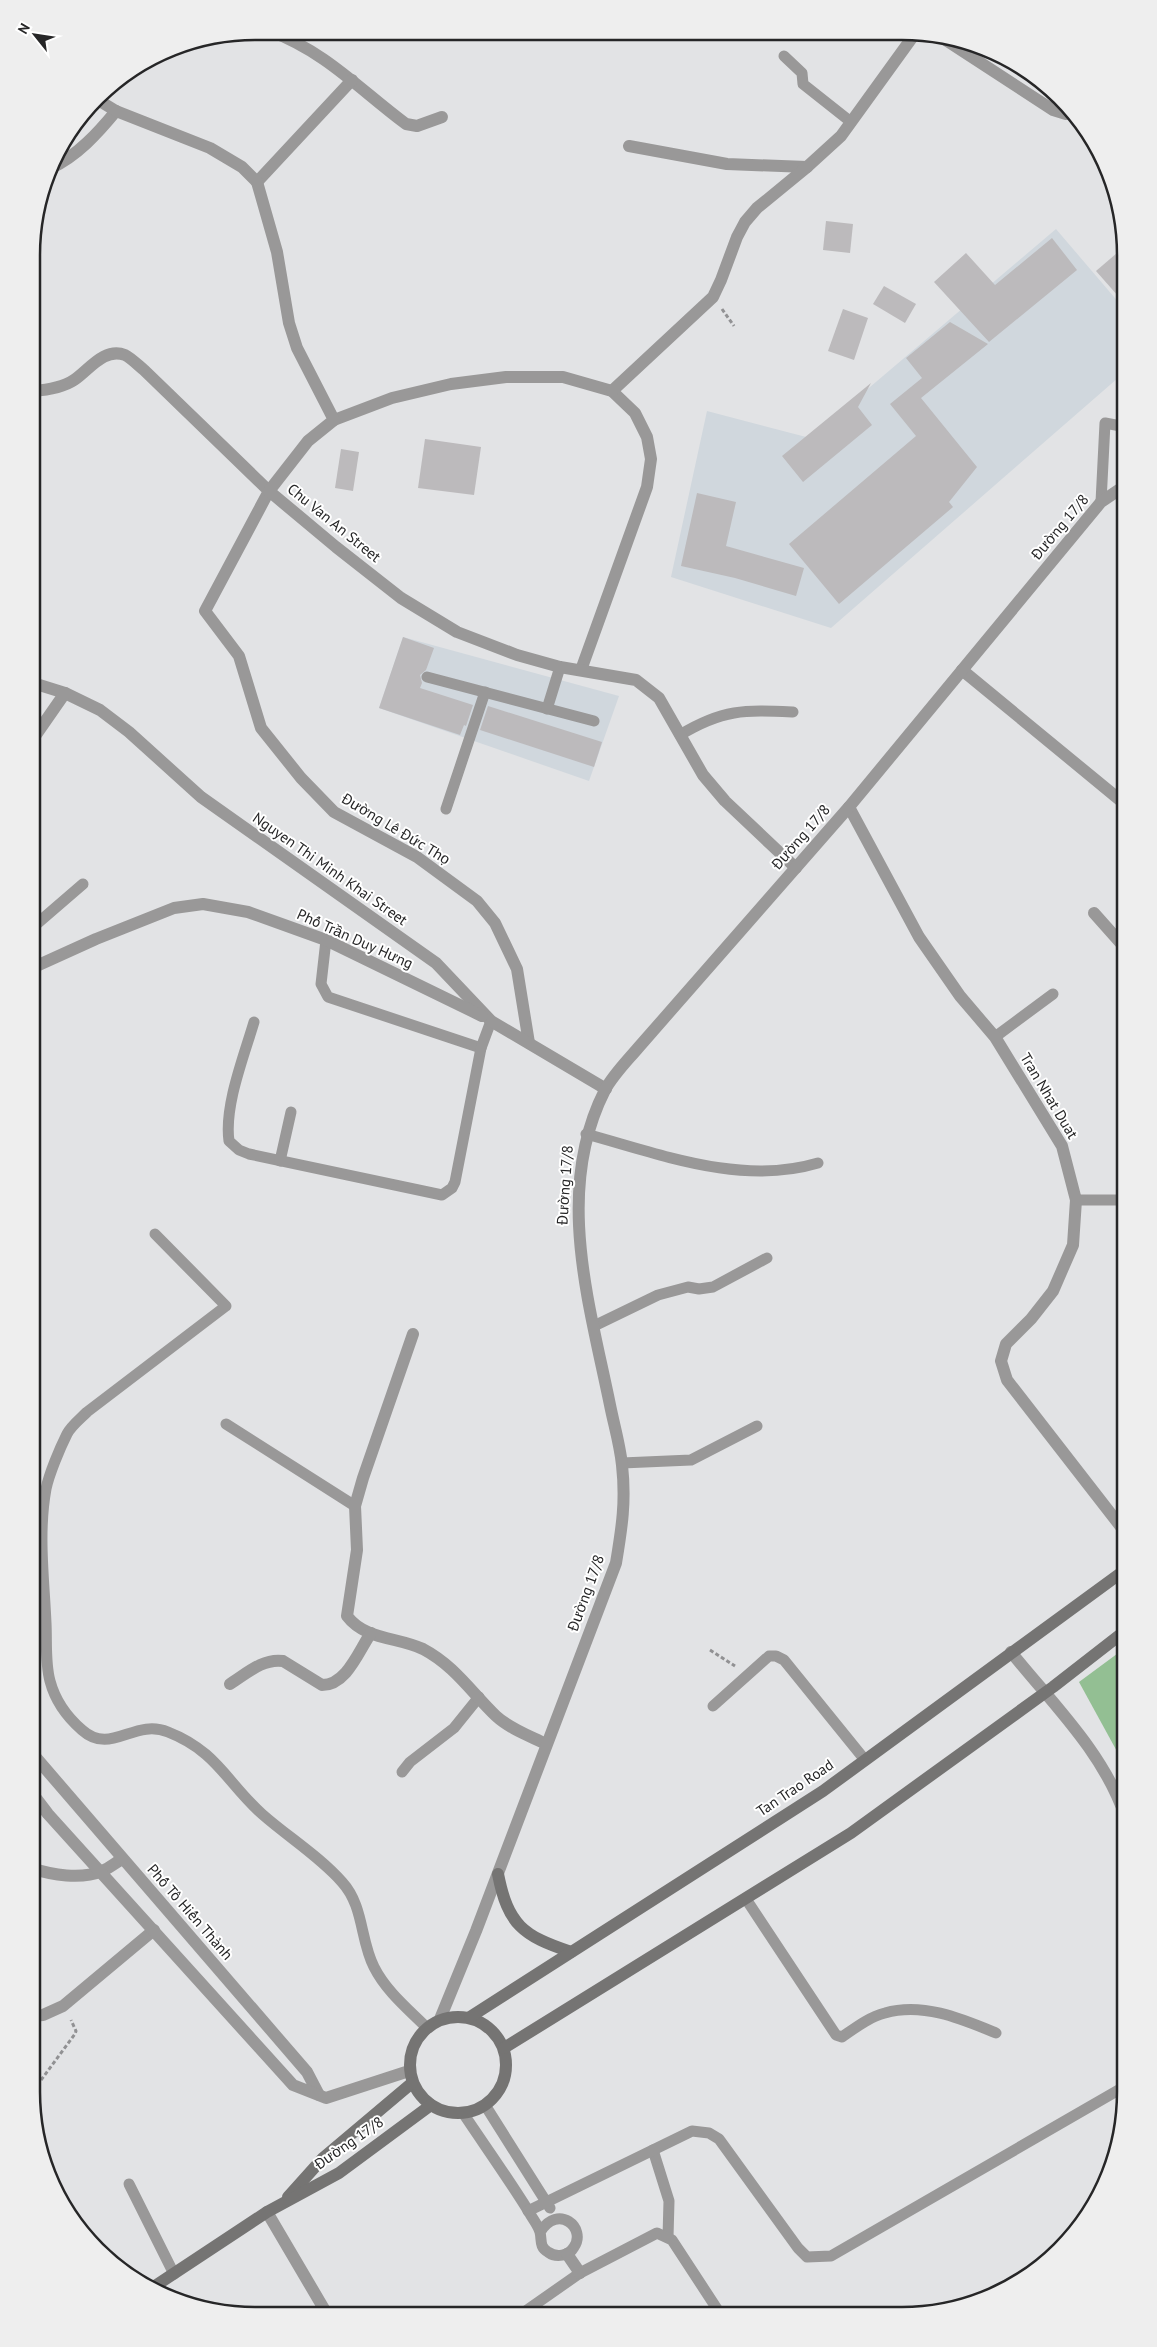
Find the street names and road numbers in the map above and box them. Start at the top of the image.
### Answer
street label: Chu Van An Street [284,479,385,566]
street label: Đường 17/8 [1026,490,1093,564]
street label: Đường Lê Đức Thọ [338,788,454,868]
street label: Đường 17/8 [767,800,834,874]
street label: Nguyen Thi Minh Khai Street [249,808,411,929]
street label: Phố Trần Duy Hưng [294,904,416,973]
street label: Tran Nhat Duat [1016,1049,1082,1142]
street label: Đường 17/8 [552,1144,577,1226]
street label: Đường 17/8 [563,1552,608,1635]
street label: Tan Trao Road [753,1755,837,1820]
street label: Phố Tô Hiến Thành [144,1860,237,1964]
street label: Đường 17/8 [310,2112,387,2174]

